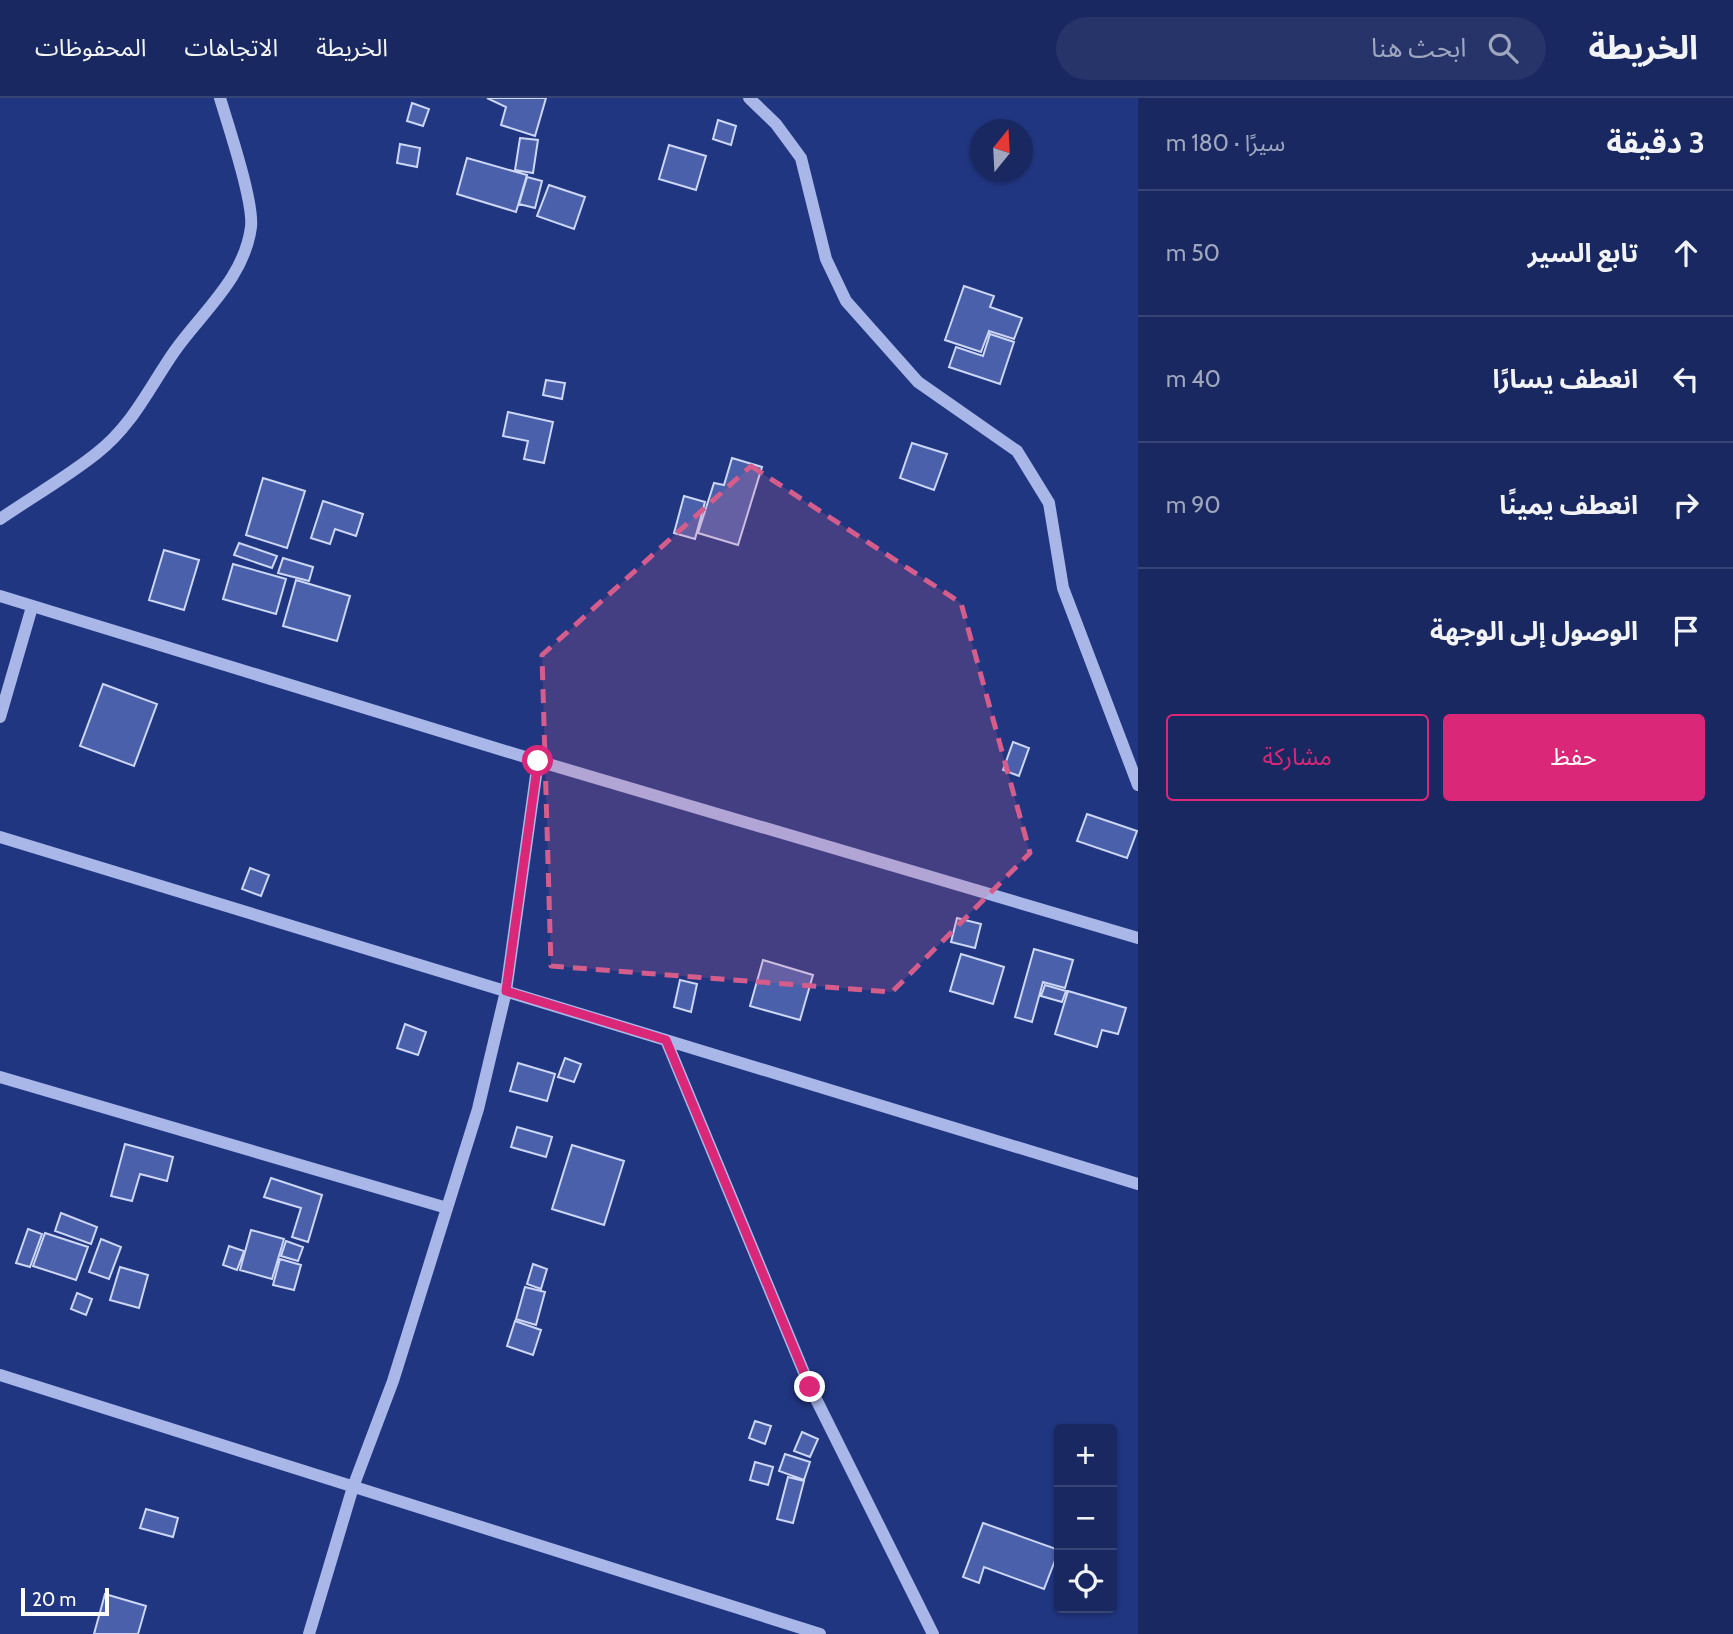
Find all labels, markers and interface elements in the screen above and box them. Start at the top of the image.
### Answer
search box [1056,17,1546,80]
text: الخريطة [1588,27,1698,67]
icon: search [1484,29,1522,67]
text: ابحث هنا [1371,32,1466,64]
text: المحفوظات [35,33,146,62]
text: الاتجاهات [184,33,278,62]
text: الخريطة [316,33,388,62]
north arrow [970,119,1033,182]
text: 3 دقيقة [1607,124,1705,161]
text: سيرًا · 180 m [1166,129,1285,157]
icon: ahead [1667,234,1705,272]
text: تابع السير [1528,237,1638,269]
text: 50 m [1166,239,1220,267]
icon: left [1667,360,1705,398]
text: انعطف يسارًا [1492,363,1638,395]
text: 40 m [1166,365,1221,393]
icon: right [1667,486,1705,524]
text: انعطف يمينًا [1499,489,1638,521]
text: 90 m [1166,491,1220,519]
icon: arrive [1667,612,1705,650]
text: الوصول إلى الوجهة [1430,615,1638,647]
button: مشاركة [1166,714,1429,801]
button: حفظ [1443,714,1705,801]
route start [522,745,553,776]
route end [794,1371,825,1402]
map controls [1054,1424,1117,1613]
button: + [1054,1424,1117,1487]
button: − [1054,1487,1117,1550]
button: locate [1054,1550,1117,1613]
scale bar [21,1585,108,1617]
text: 20 m [32,1588,76,1611]

